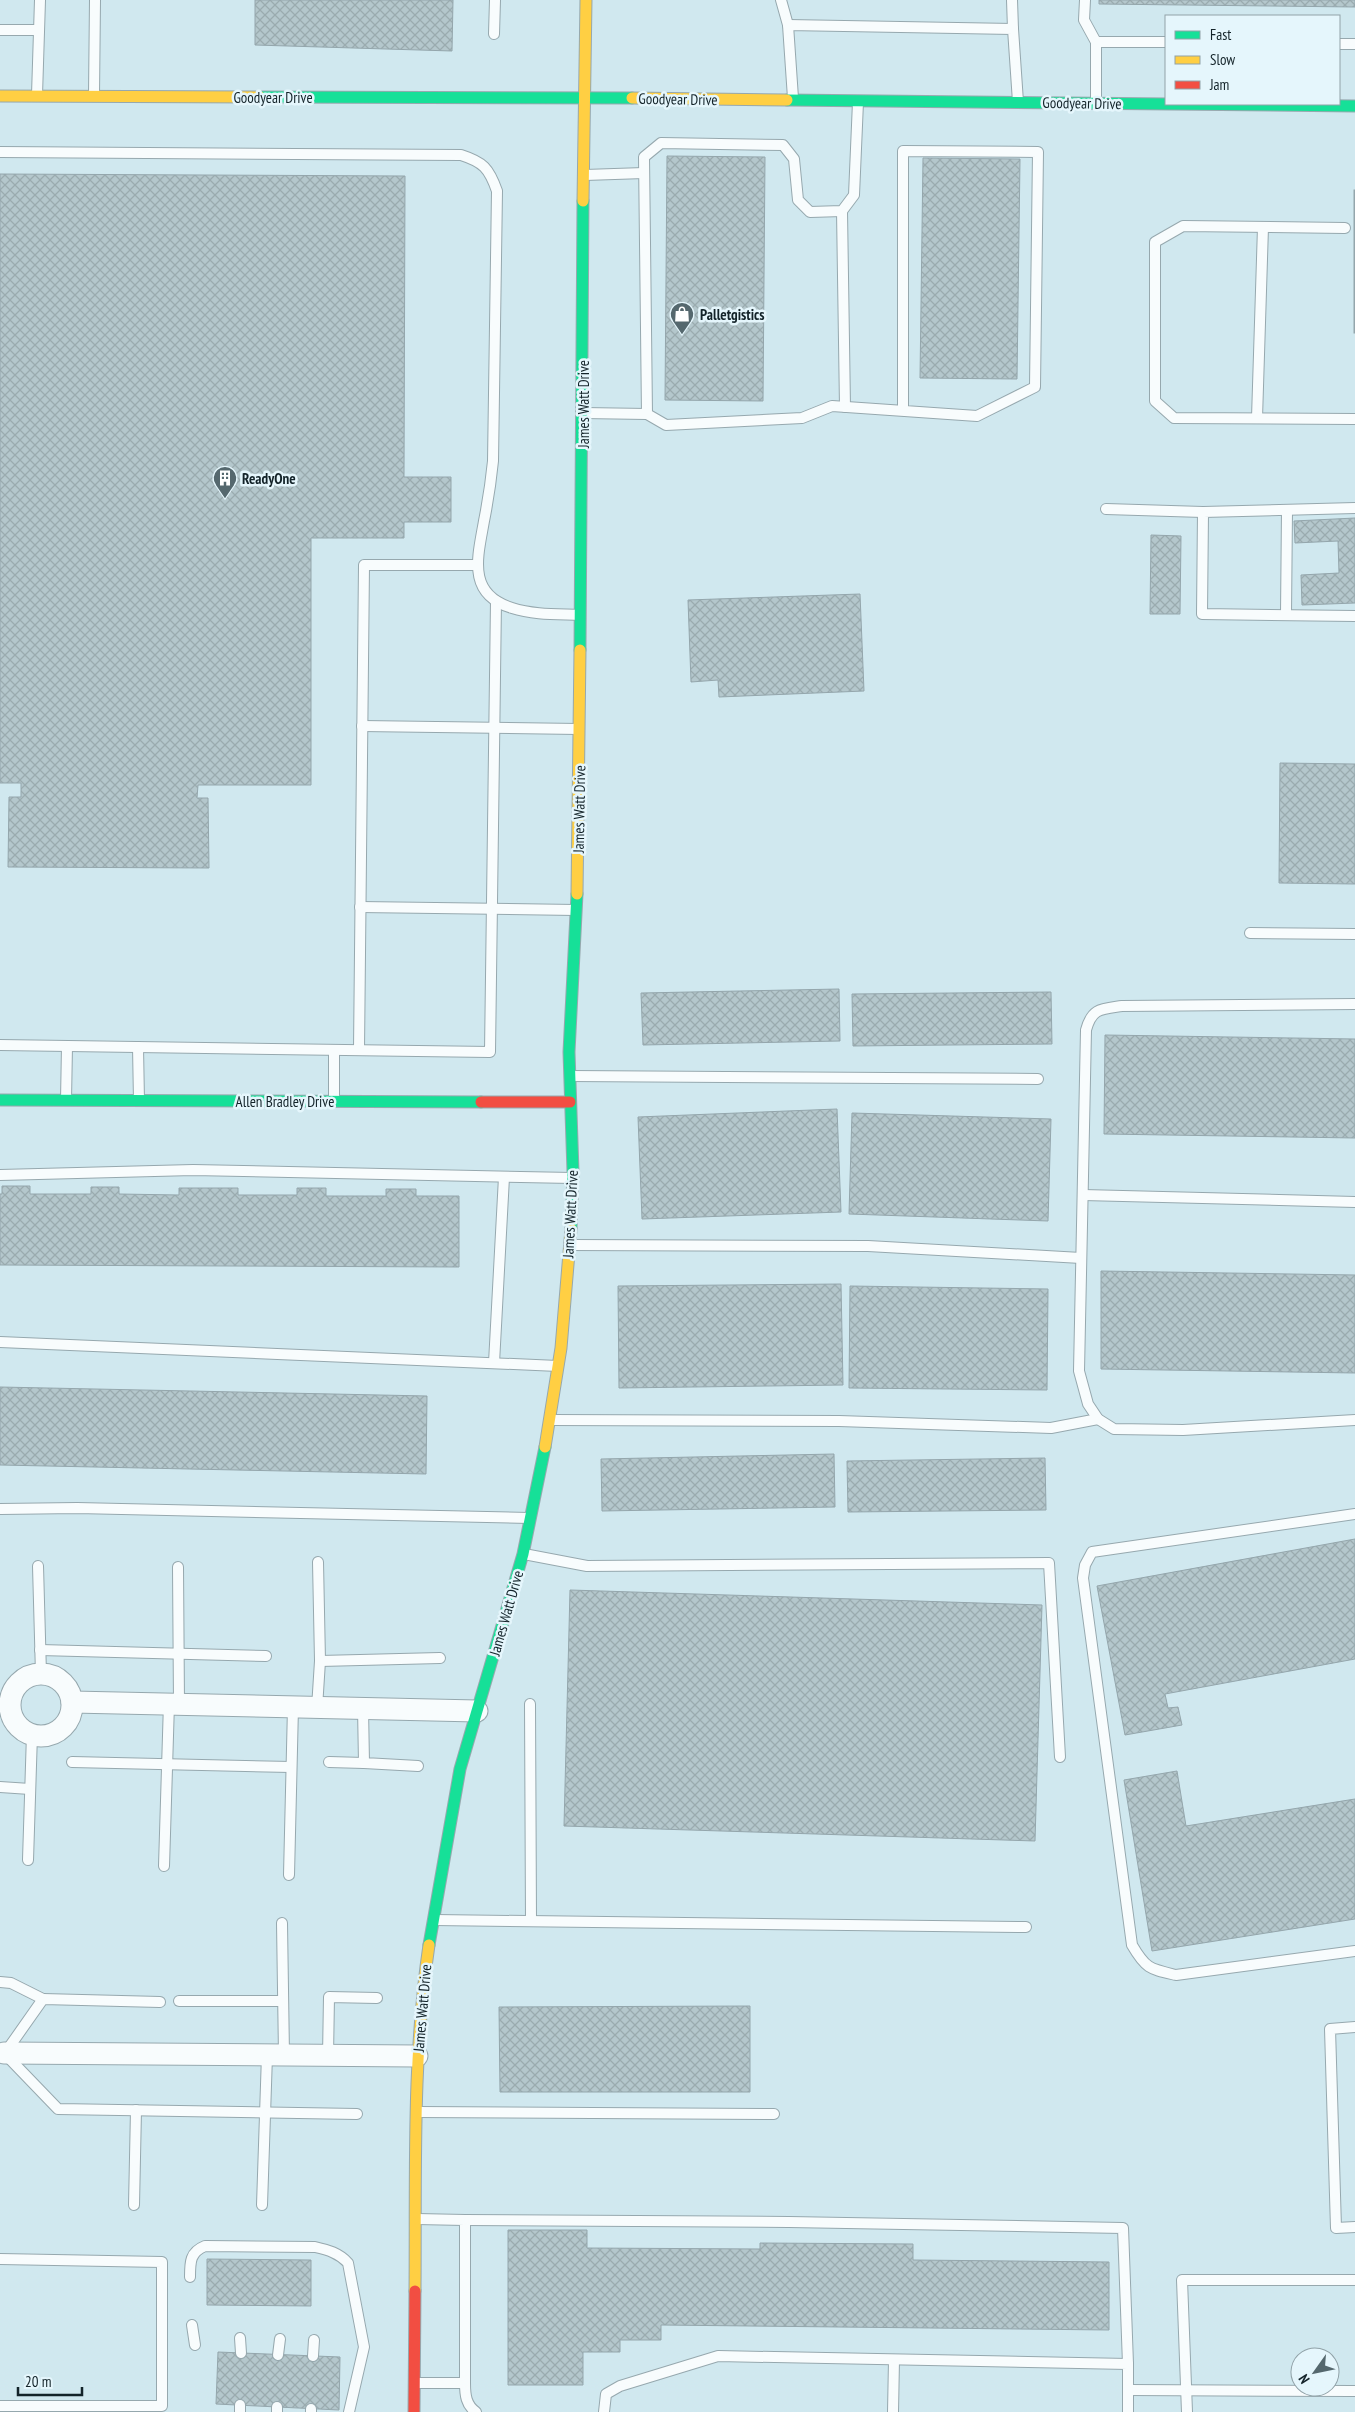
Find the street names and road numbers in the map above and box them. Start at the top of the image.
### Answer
street label: Goodyear Drive [233,88,313,107]
street label: Goodyear Drive [638,89,718,109]
street label: Goodyear Drive [1042,93,1122,113]
street label: James Watt Drive [574,360,593,449]
street label: James Watt Drive [569,765,589,854]
street label: Allen Bradley Drive [236,1092,334,1111]
street label: James Watt Drive [558,1170,582,1259]
street label: James Watt Drive [484,1568,527,1659]
street label: James Watt Drive [409,1963,435,2054]

